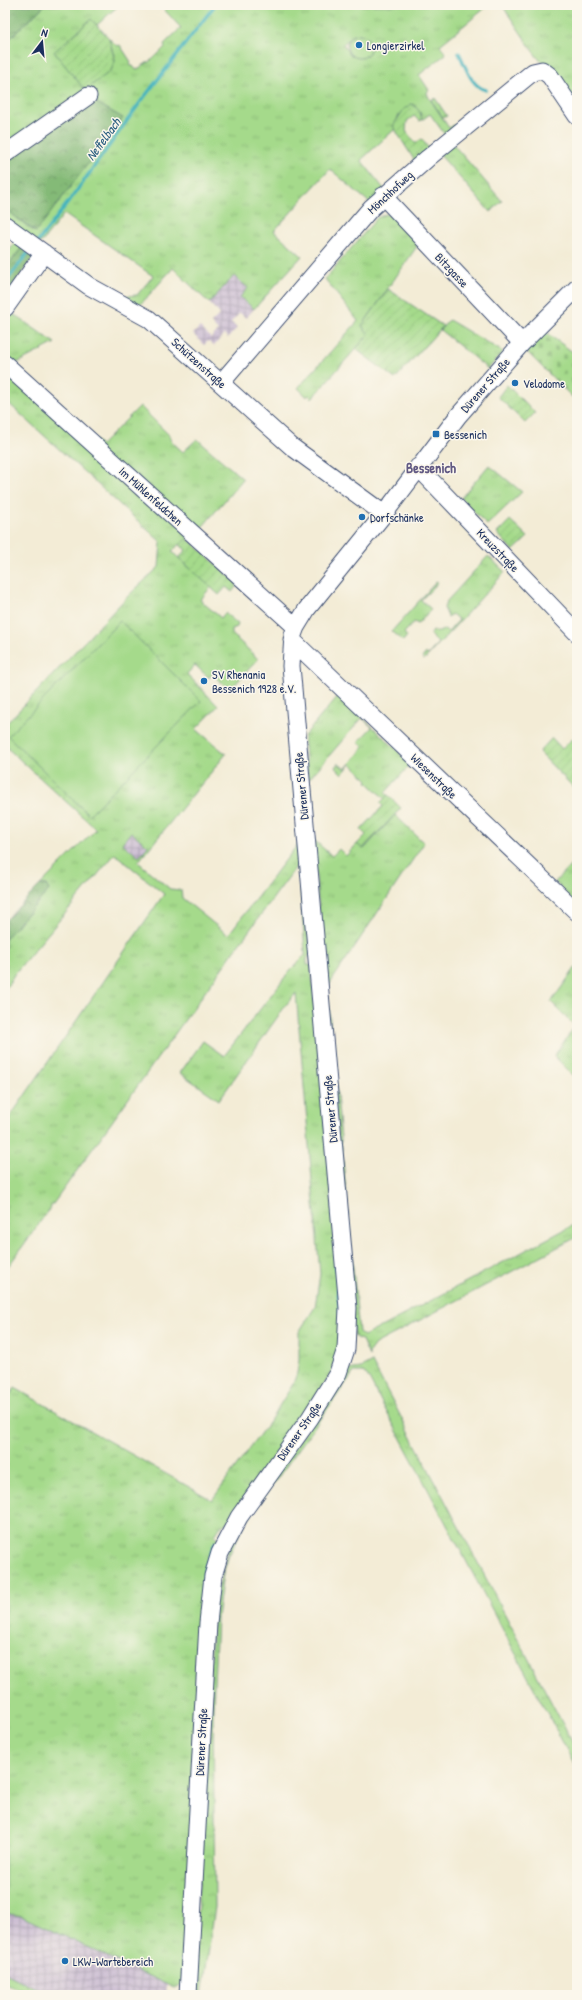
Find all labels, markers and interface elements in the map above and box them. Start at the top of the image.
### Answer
north arrow [22,22,62,62]
text: N [40,25,50,40]
place label: Longierzirkel [367,37,425,54]
marker: Longierzirkel [354,40,364,50]
water label: Neffelbach [81,113,125,164]
street label: Mönchhofweg [363,166,417,218]
street label: Bitzgasse [431,249,473,291]
street label: Schützenstraße [168,334,230,392]
street label: Dürener Straße [456,354,514,416]
place label: Velodome [523,375,565,392]
marker: Velodome [510,378,520,388]
place label: Bessenich [444,426,487,443]
marker: Bessenich [431,429,441,439]
district label: Bessenich [406,458,456,477]
street label: Im Mühlenfeldchen [115,463,187,529]
place label: Dorfschänke [370,509,424,526]
marker: Dorfschänke [357,512,367,522]
street label: Kreuzstraße [473,524,523,576]
place label: SV Rhenania Bessenich 1928 e.V. [212,666,296,697]
marker: SV Rhenania Bessenich 1928 e.V. [199,676,209,686]
street label: Wiesenstraße [407,749,461,803]
street label: Dürener Straße [290,751,312,820]
street label: Dürener Straße [319,1074,341,1143]
street label: Dürener Straße [273,1398,325,1464]
street label: Dürener Straße [191,1708,211,1776]
place label: LKW-Wartebereich [73,1953,153,1970]
marker: LKW-Wartebereich [60,1956,70,1966]

